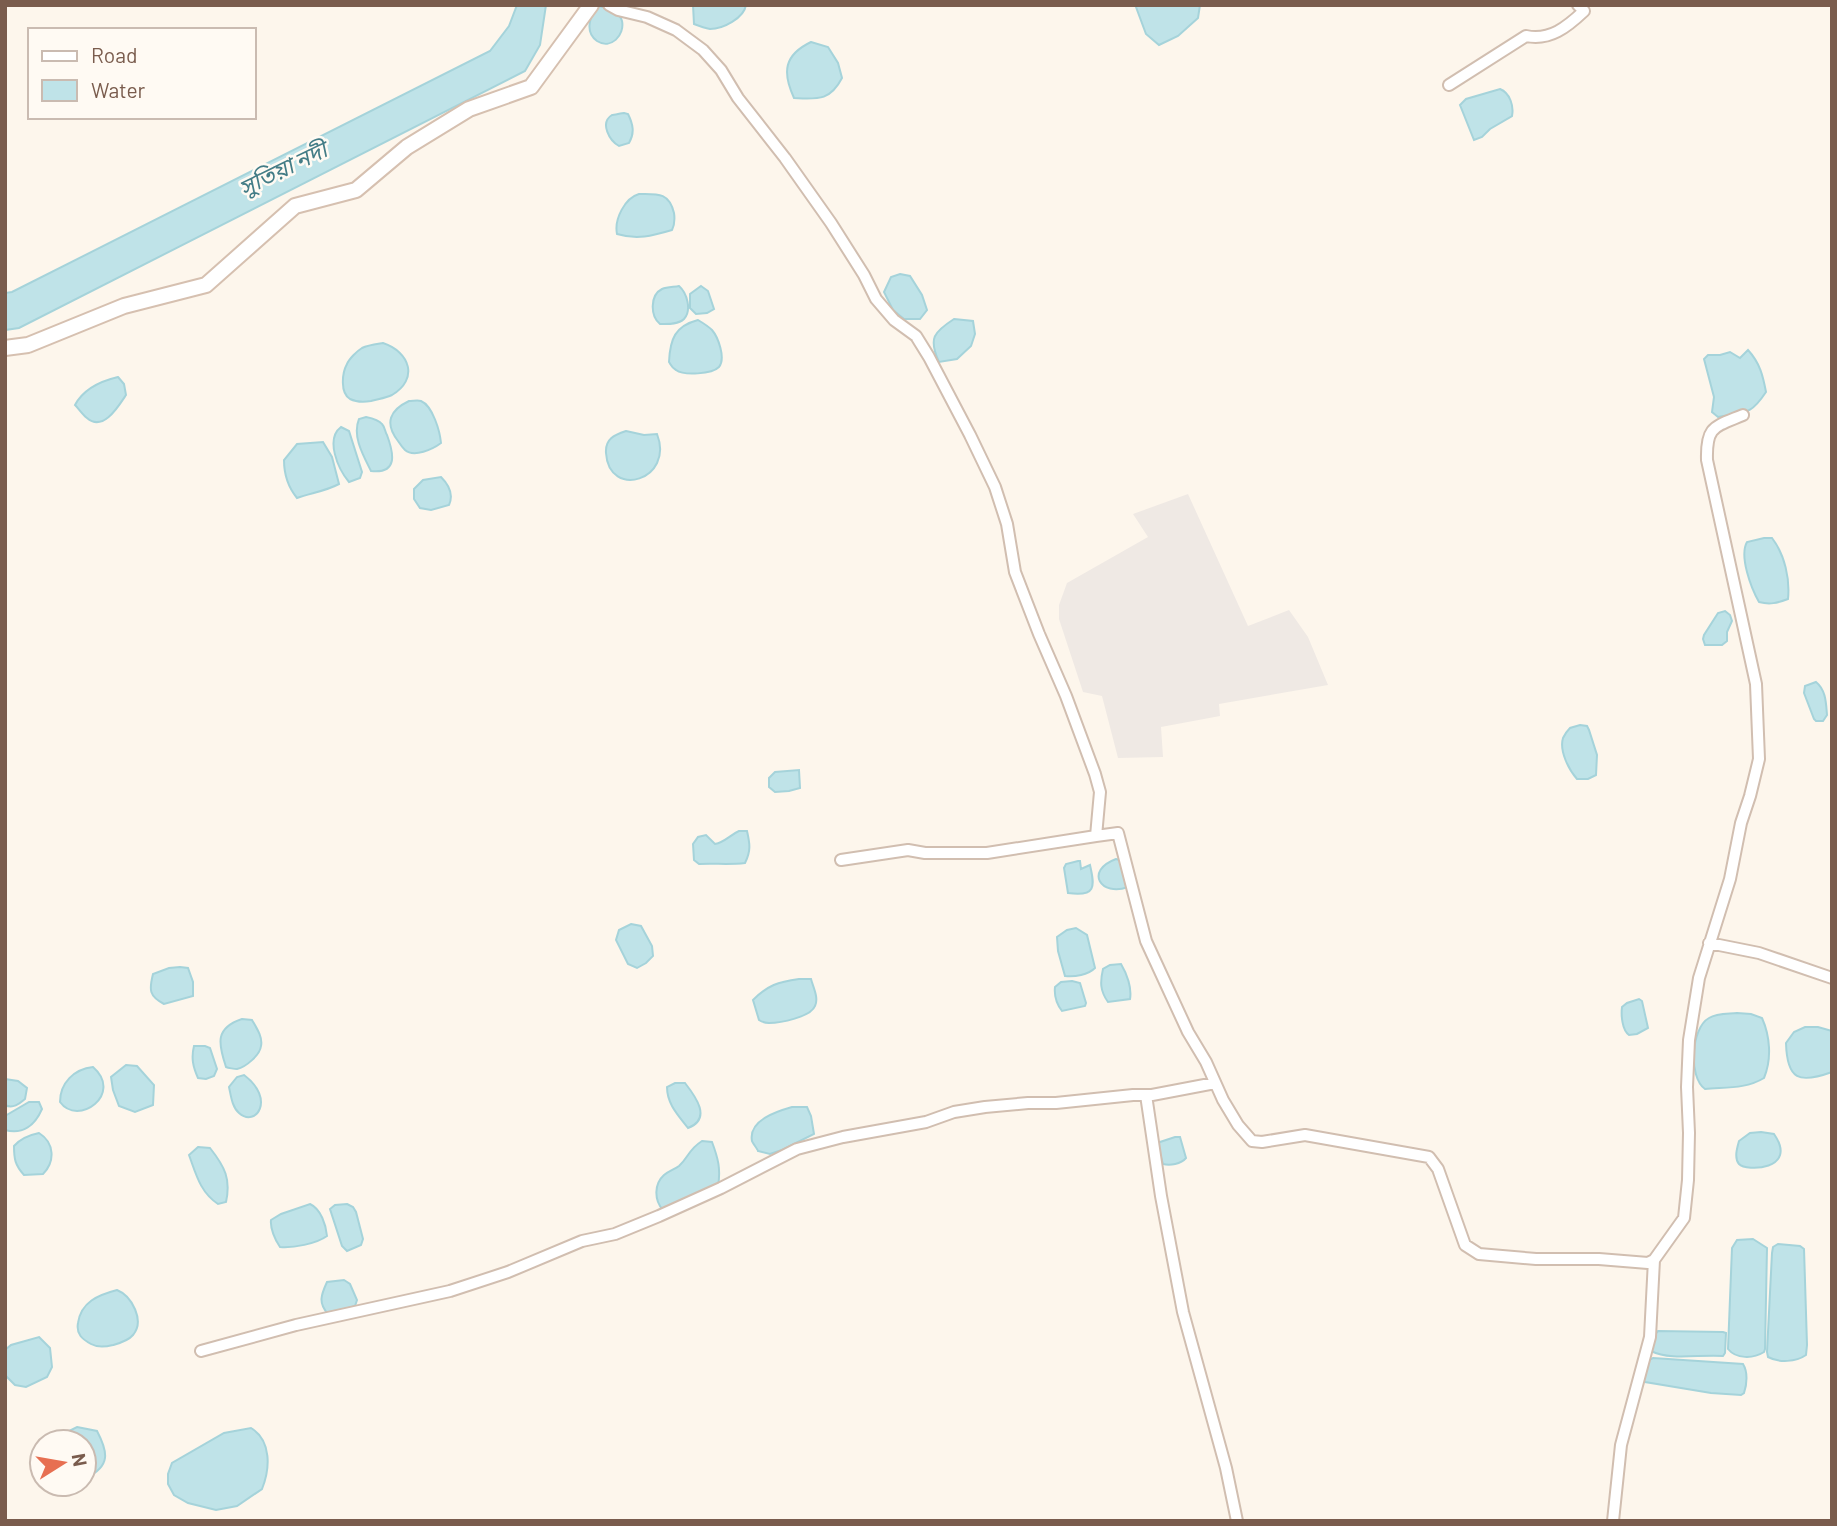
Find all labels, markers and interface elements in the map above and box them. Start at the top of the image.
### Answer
legend [28,28,256,119]
text: Road [91,42,137,67]
text: Water [91,77,146,102]
water label: সুতিয়া নদী [234,133,335,202]
north arrow [28,1428,98,1498]
text: N [68,1451,93,1468]

